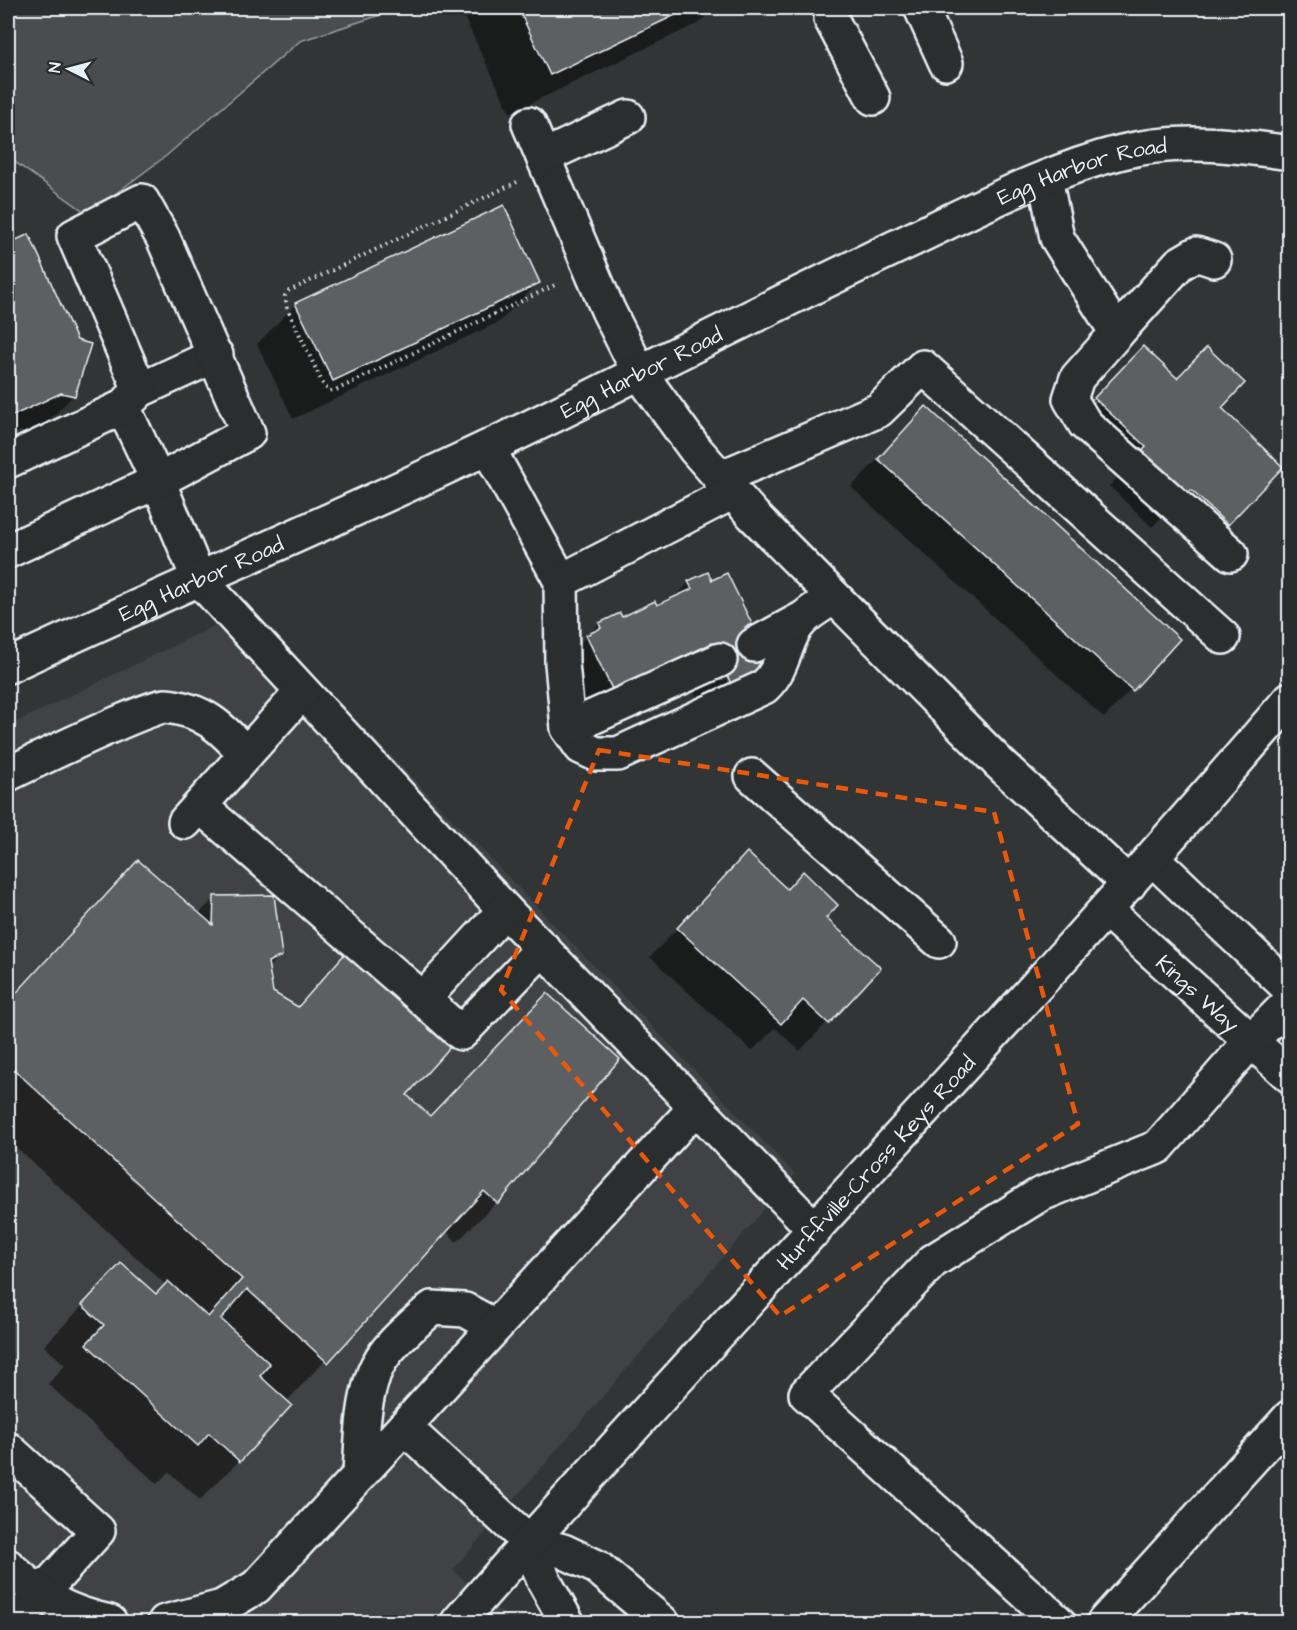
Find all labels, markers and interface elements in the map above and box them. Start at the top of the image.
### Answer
north arrow [39,39,99,99]
text: N [44,61,67,74]
street label: Egg Harbor Road [992,131,1168,214]
street label: Egg Harbor Road [555,320,728,427]
street label: Egg Harbor Road [114,529,289,630]
street label: Kings Way [1148,948,1246,1041]
street label: Hurffville-Cross Keys Road [770,1049,983,1278]

